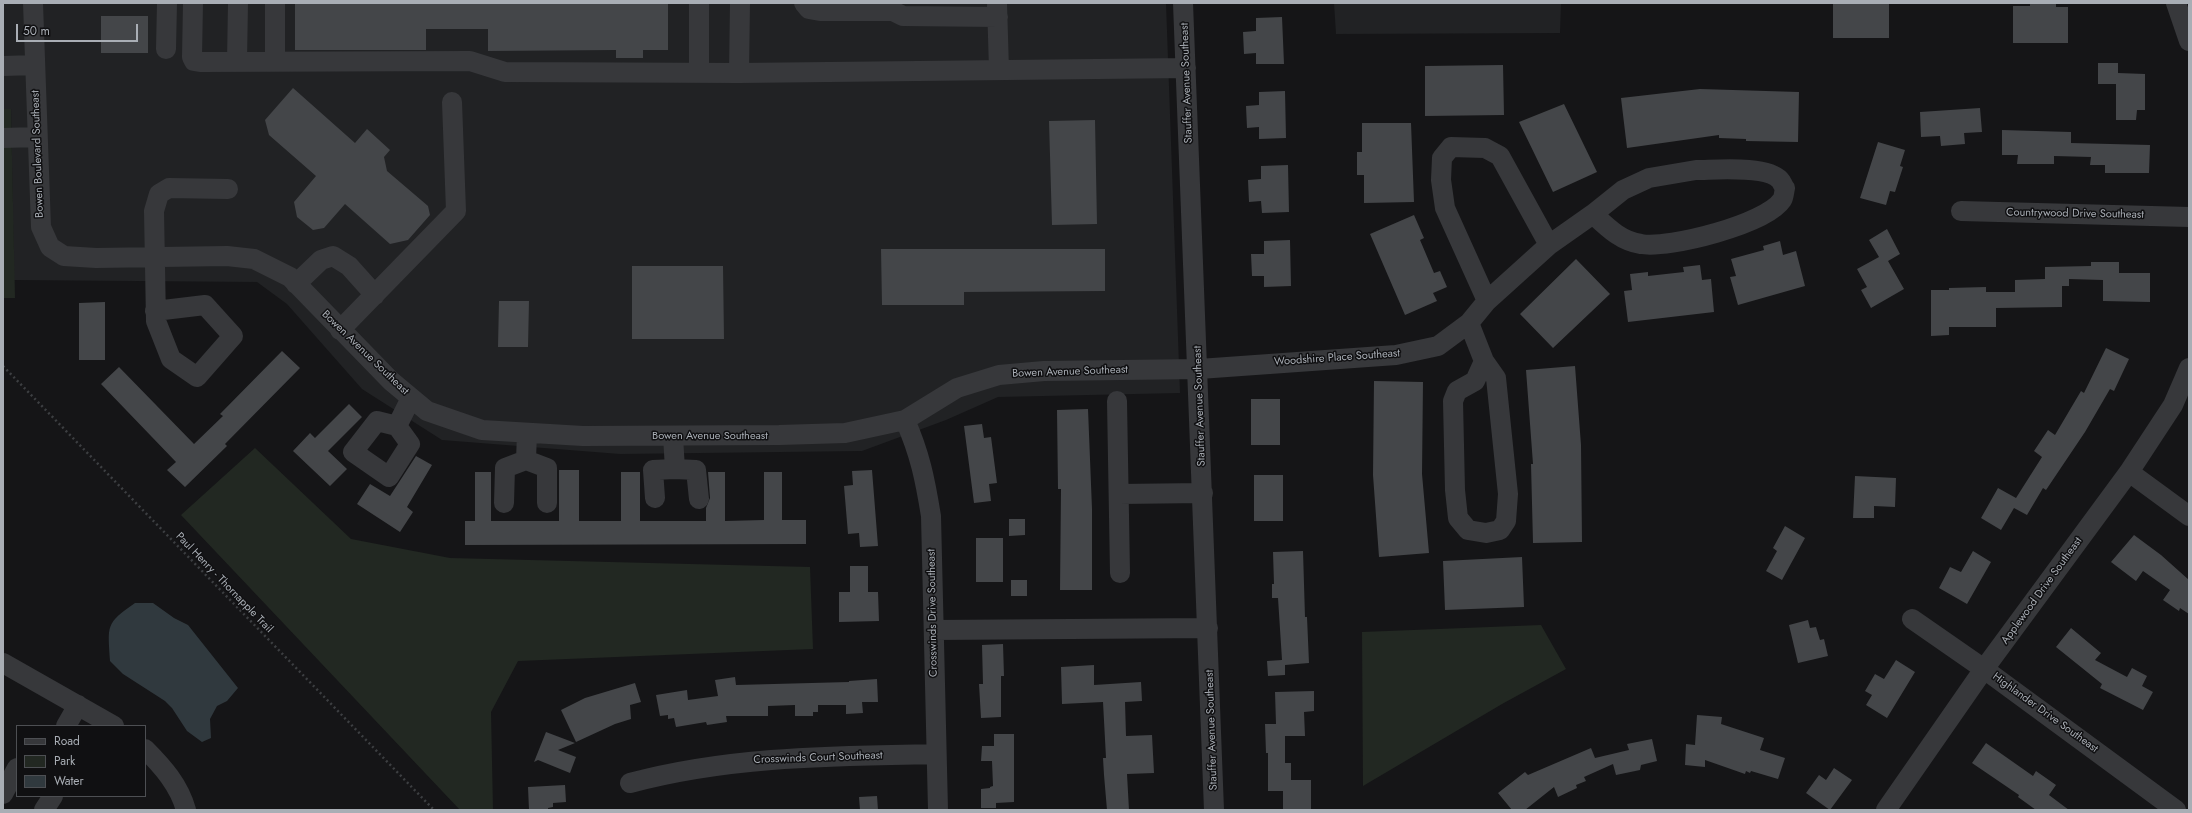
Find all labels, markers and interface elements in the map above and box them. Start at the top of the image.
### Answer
scale bar [18,16,140,42]
text: 50 m [23,22,50,40]
street label: Stauffer Avenue Southeast [1178,23,1196,143]
street label: Bowen Boulevard Southeast [29,90,47,218]
street label: Countrywood Drive Southeast [2006,206,2144,222]
street label: Bowen Avenue Southeast [319,308,411,398]
street label: Stauffer Avenue Southeast [1191,346,1209,466]
street label: Woodshire Place Southeast [1274,347,1400,369]
street label: Bowen Avenue Southeast [1012,363,1128,381]
street label: Bowen Avenue Southeast [652,429,768,443]
street label: Paul Henry - Thornapple Trail [173,530,275,636]
street label: Applewood Drive Southeast [1999,535,2085,647]
street label: Crosswinds Drive Southeast [925,549,941,677]
street label: Stauffer Avenue Southeast [1203,670,1221,790]
street label: Highlander Drive Southeast [1990,670,2100,756]
legend [16,725,146,797]
text: Road [54,732,80,750]
street label: Crosswinds Court Southeast [753,749,883,767]
text: Park [54,752,75,770]
text: Water [54,772,84,790]

